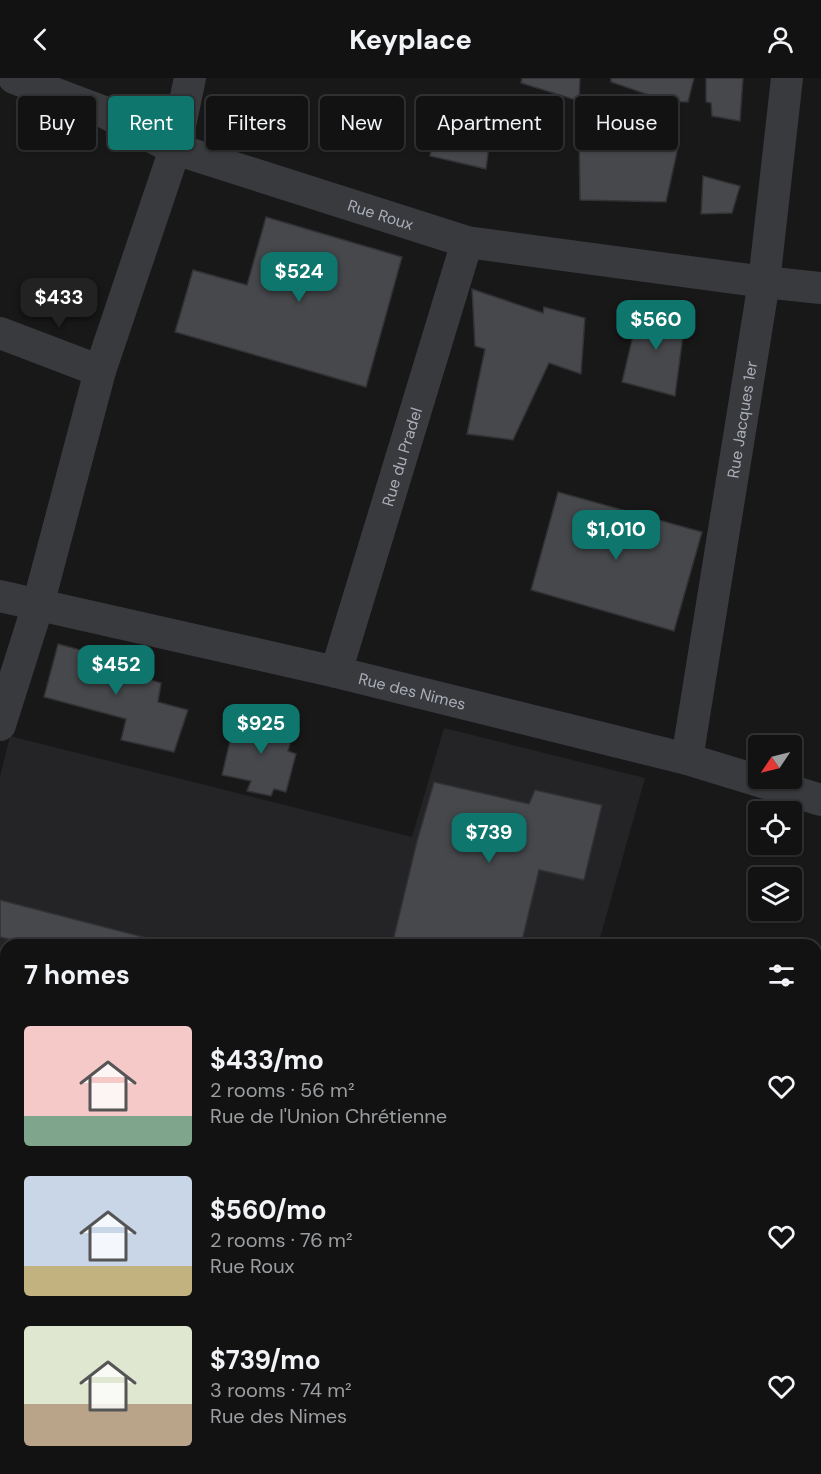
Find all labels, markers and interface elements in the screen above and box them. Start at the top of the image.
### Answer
text: Keyplace [349,22,472,57]
icon: back [24,23,57,56]
icon: person [764,23,797,56]
chip: Buy [18,96,96,150]
chip: Rent [108,96,194,150]
chip: Filters [206,96,308,150]
chip: New [320,96,404,150]
chip: Apartment [416,96,563,150]
chip: House [575,96,678,150]
street label: Rue Roux [345,195,416,235]
pin: $524 [263,252,335,303]
text: $524 [275,258,323,284]
pin: $433 [23,278,95,329]
text: $433 [34,284,84,310]
pin: $560 [620,300,692,351]
text: $560 [630,306,682,332]
street label: Rue Jacques 1er [722,359,762,480]
street label: Rue du Pradel [377,405,427,509]
pin: $1,010 [567,510,665,561]
text: $1,010 [586,516,646,542]
pin: $452 [80,645,152,696]
text: $452 [92,651,140,677]
street label: Rue des Nimes [356,668,468,715]
pin: $925 [225,704,297,755]
text: $925 [237,710,285,736]
north arrow [748,735,802,789]
map controls [748,735,802,921]
button: locate [748,801,802,855]
pin: $739 [453,813,525,864]
text: $739 [466,819,512,845]
button: layers [748,867,802,921]
text: 7 homes [24,958,130,992]
icon: filters [765,959,798,992]
text: $433/mo [210,1043,324,1077]
icon: home [72,1050,144,1122]
icon: heart [765,1070,798,1103]
text: 2 rooms · 56 m² [210,1077,355,1103]
text: Rue de l'Union Chrétienne [210,1103,447,1129]
text: $560/mo [210,1193,327,1227]
icon: home [72,1200,144,1272]
icon: heart [765,1220,798,1253]
text: 2 rooms · 76 m² [210,1227,353,1253]
text: Rue Roux [210,1253,295,1279]
text: $739/mo [210,1343,321,1377]
icon: home [72,1350,144,1422]
icon: heart [765,1370,798,1403]
text: 3 rooms · 74 m² [210,1377,352,1403]
text: Rue des Nimes [210,1403,347,1429]

